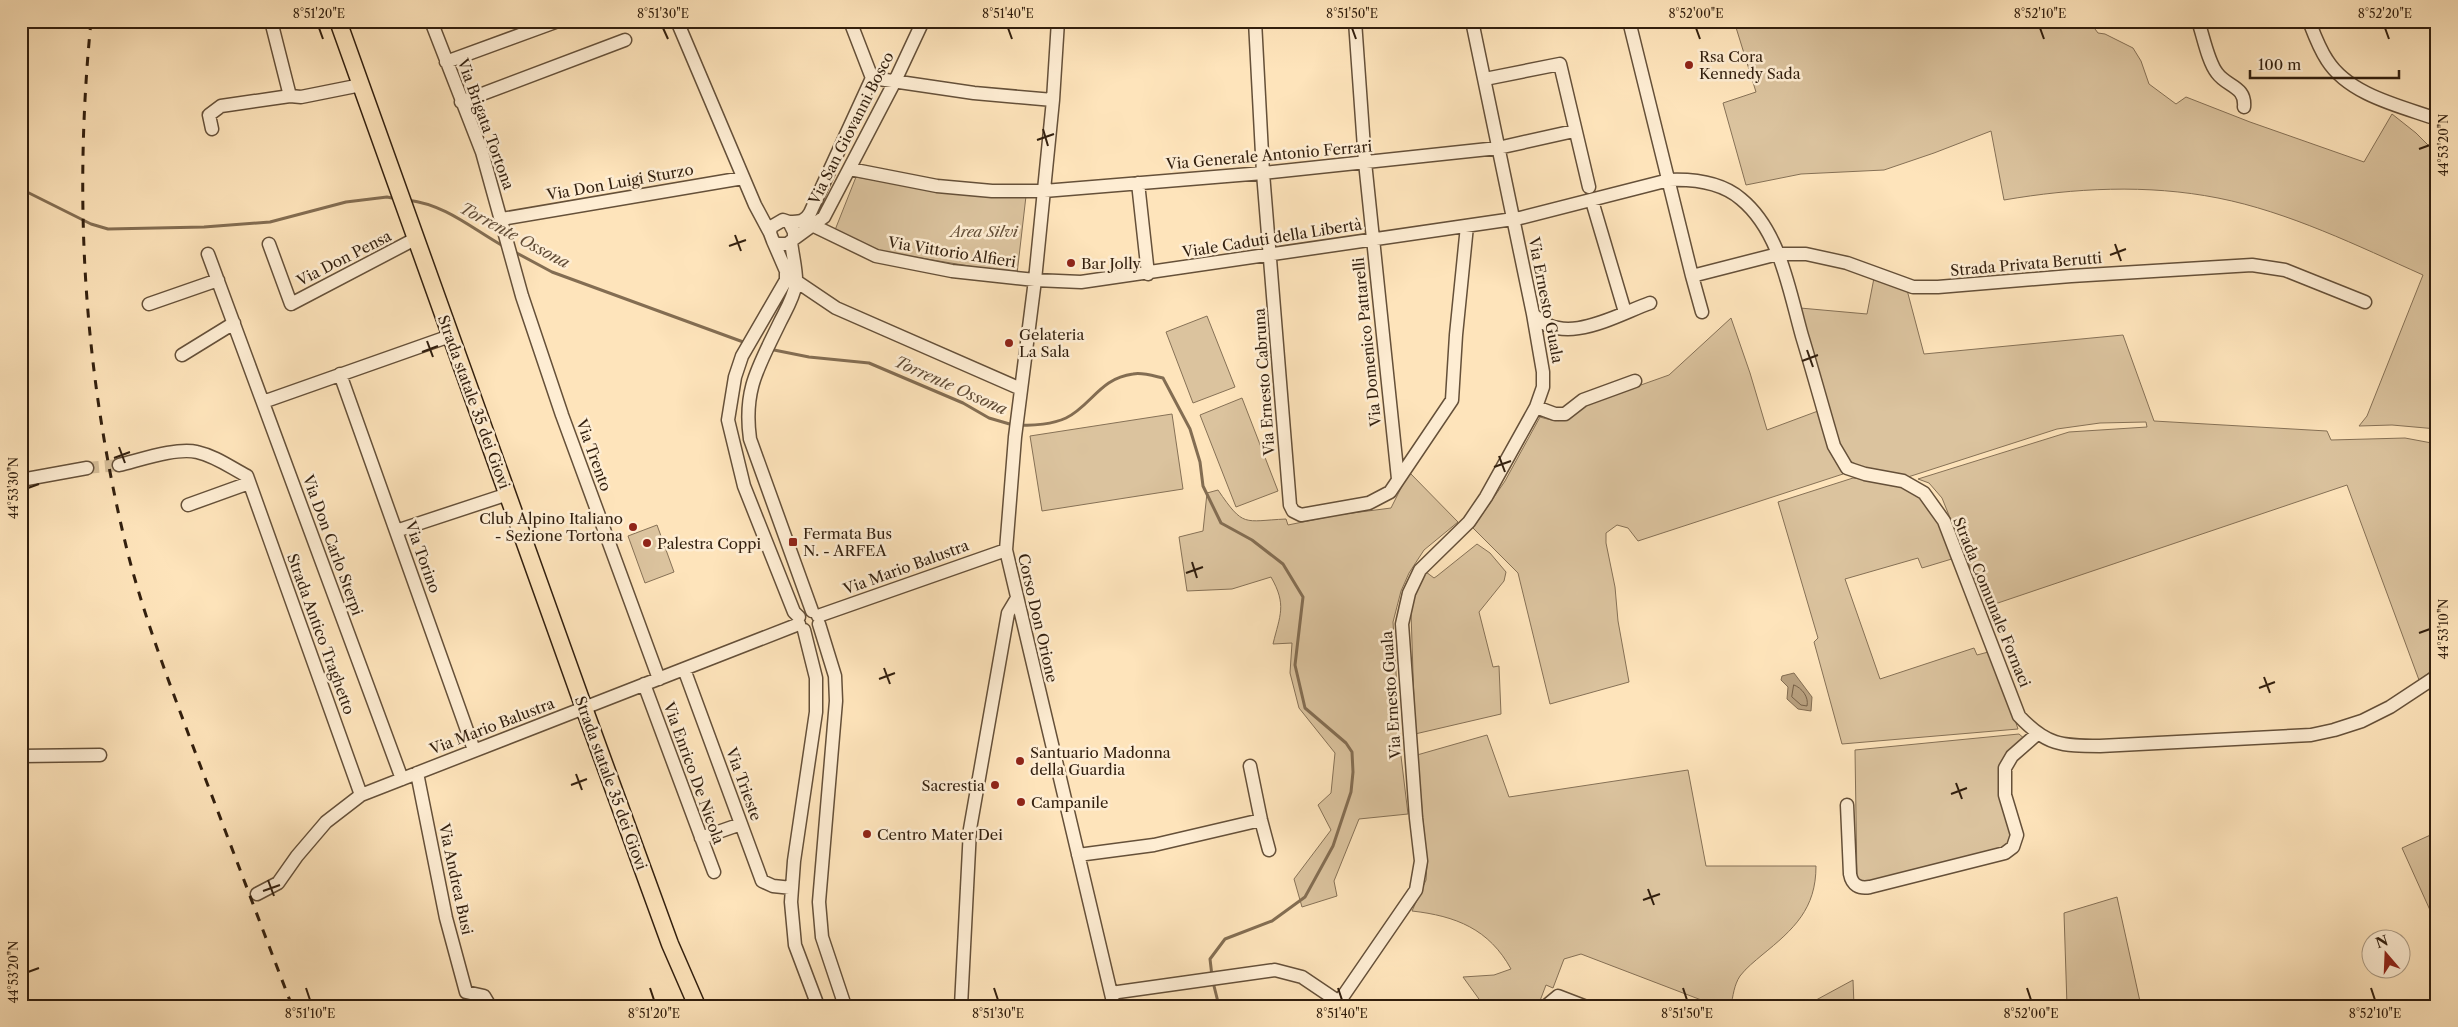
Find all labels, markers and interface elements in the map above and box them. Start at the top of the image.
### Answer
text: 8°51'20"E [293,6,345,21]
text: 8°51'30"E [637,6,689,21]
text: 8°51'40"E [982,6,1034,21]
text: 8°51'50"E [1326,6,1378,21]
text: 8°52'00"E [1668,6,1724,21]
text: 8°52'10"E [2014,6,2066,21]
text: 8°52'20"E [2358,6,2412,21]
place label: Rsa Cora Kennedy Sada [1699,47,1801,83]
street label: Via San Giovanni Bosco [804,48,898,208]
scale bar [2250,48,2399,80]
street label: Via Brigata Tortona [453,55,519,192]
text: 100 m [2258,55,2301,74]
marker: Rsa Cora Kennedy Sada [1683,59,1695,71]
text: 44°53'20"N [2436,114,2451,176]
street label: Via Generale Antonio Ferrari [1164,136,1373,174]
street label: Via Don Luigi Sturzo [544,160,695,204]
water label: Torrente Ossona [457,198,574,273]
street label: Viale Caduti della Libertà [1180,214,1363,262]
park label: Area Silvi [948,222,1019,241]
street label: Via Don Pensa [293,226,395,290]
street label: Via Vittorio Alfieri [886,232,1018,272]
street label: Via Ernesto Guala [1524,234,1568,365]
street label: Strada Privata Berutti [1949,248,2103,280]
place label: Bar Jolly [1081,254,1142,273]
street label: Via Domenico Pattarelli [1349,256,1385,429]
marker: Bar Jolly [1065,257,1077,269]
street label: Via Ernesto Cabruna [1249,307,1279,457]
street label: Strada statale 35 dei Giovi [434,312,514,492]
place label: Gelateria La Sala [1019,325,1084,361]
marker: Gelateria La Sala [1003,337,1015,349]
water label: Torrente Ossona [892,351,1011,419]
street label: Via Trento [572,415,616,494]
text: 44°53'30"N [6,457,21,519]
street label: Via Don Carlo Sterpi [298,471,367,618]
place label: Club Alpino Italiano - Sezione Tortona [479,509,623,545]
street label: Strada Comunale Fornaci [1949,514,2035,690]
street label: Via Torino [401,517,445,596]
marker: Club Alpino Italiano - Sezione Tortona [627,521,639,533]
place label: Fermata Bus N. - ARFEA [803,524,892,560]
place label: Palestra Coppi [657,534,761,553]
street label: Via Mario Balustra [840,535,971,599]
marker: Fermata Bus N. - ARFEA [787,536,799,548]
marker: Palestra Coppi [641,537,653,549]
street label: Strada Antico Traghetto [283,551,359,717]
street label: Corso Don Orione [1014,552,1062,684]
text: 44°53'10"N [2436,599,2451,659]
street label: Via Ernesto Guala [1377,630,1405,761]
street label: Via Mario Balustra [426,693,557,759]
street label: Strada statale 35 dei Giovi [571,693,651,873]
street label: Via Enrico De Nicola [659,699,729,847]
place label: Santuario Madonna della Guardia [1030,743,1171,779]
street label: Via Trieste [722,744,766,823]
marker: Santuario Madonna della Guardia [1014,755,1026,767]
place label: Sacrestia [922,776,985,795]
marker: Sacrestia [989,779,1001,791]
place label: Campanile [1031,793,1108,812]
marker: Campanile [1015,796,1027,808]
street label: Via Andrea Busi [435,821,477,937]
place label: Centro Mater Dei [877,825,1003,844]
marker: Centro Mater Dei [861,828,873,840]
north arrow [2360,930,2410,980]
text: N [2373,931,2390,952]
text: 44°53'20"N [6,941,21,1003]
text: 8°51'10"E [285,1006,335,1021]
text: 8°51'20"E [628,1006,680,1021]
text: 8°51'30"E [972,1006,1024,1021]
text: 8°51'40"E [1316,1006,1368,1021]
text: 8°51'50"E [1661,1006,1713,1021]
text: 8°52'00"E [2003,1006,2059,1021]
text: 8°52'10"E [2349,1006,2401,1021]

